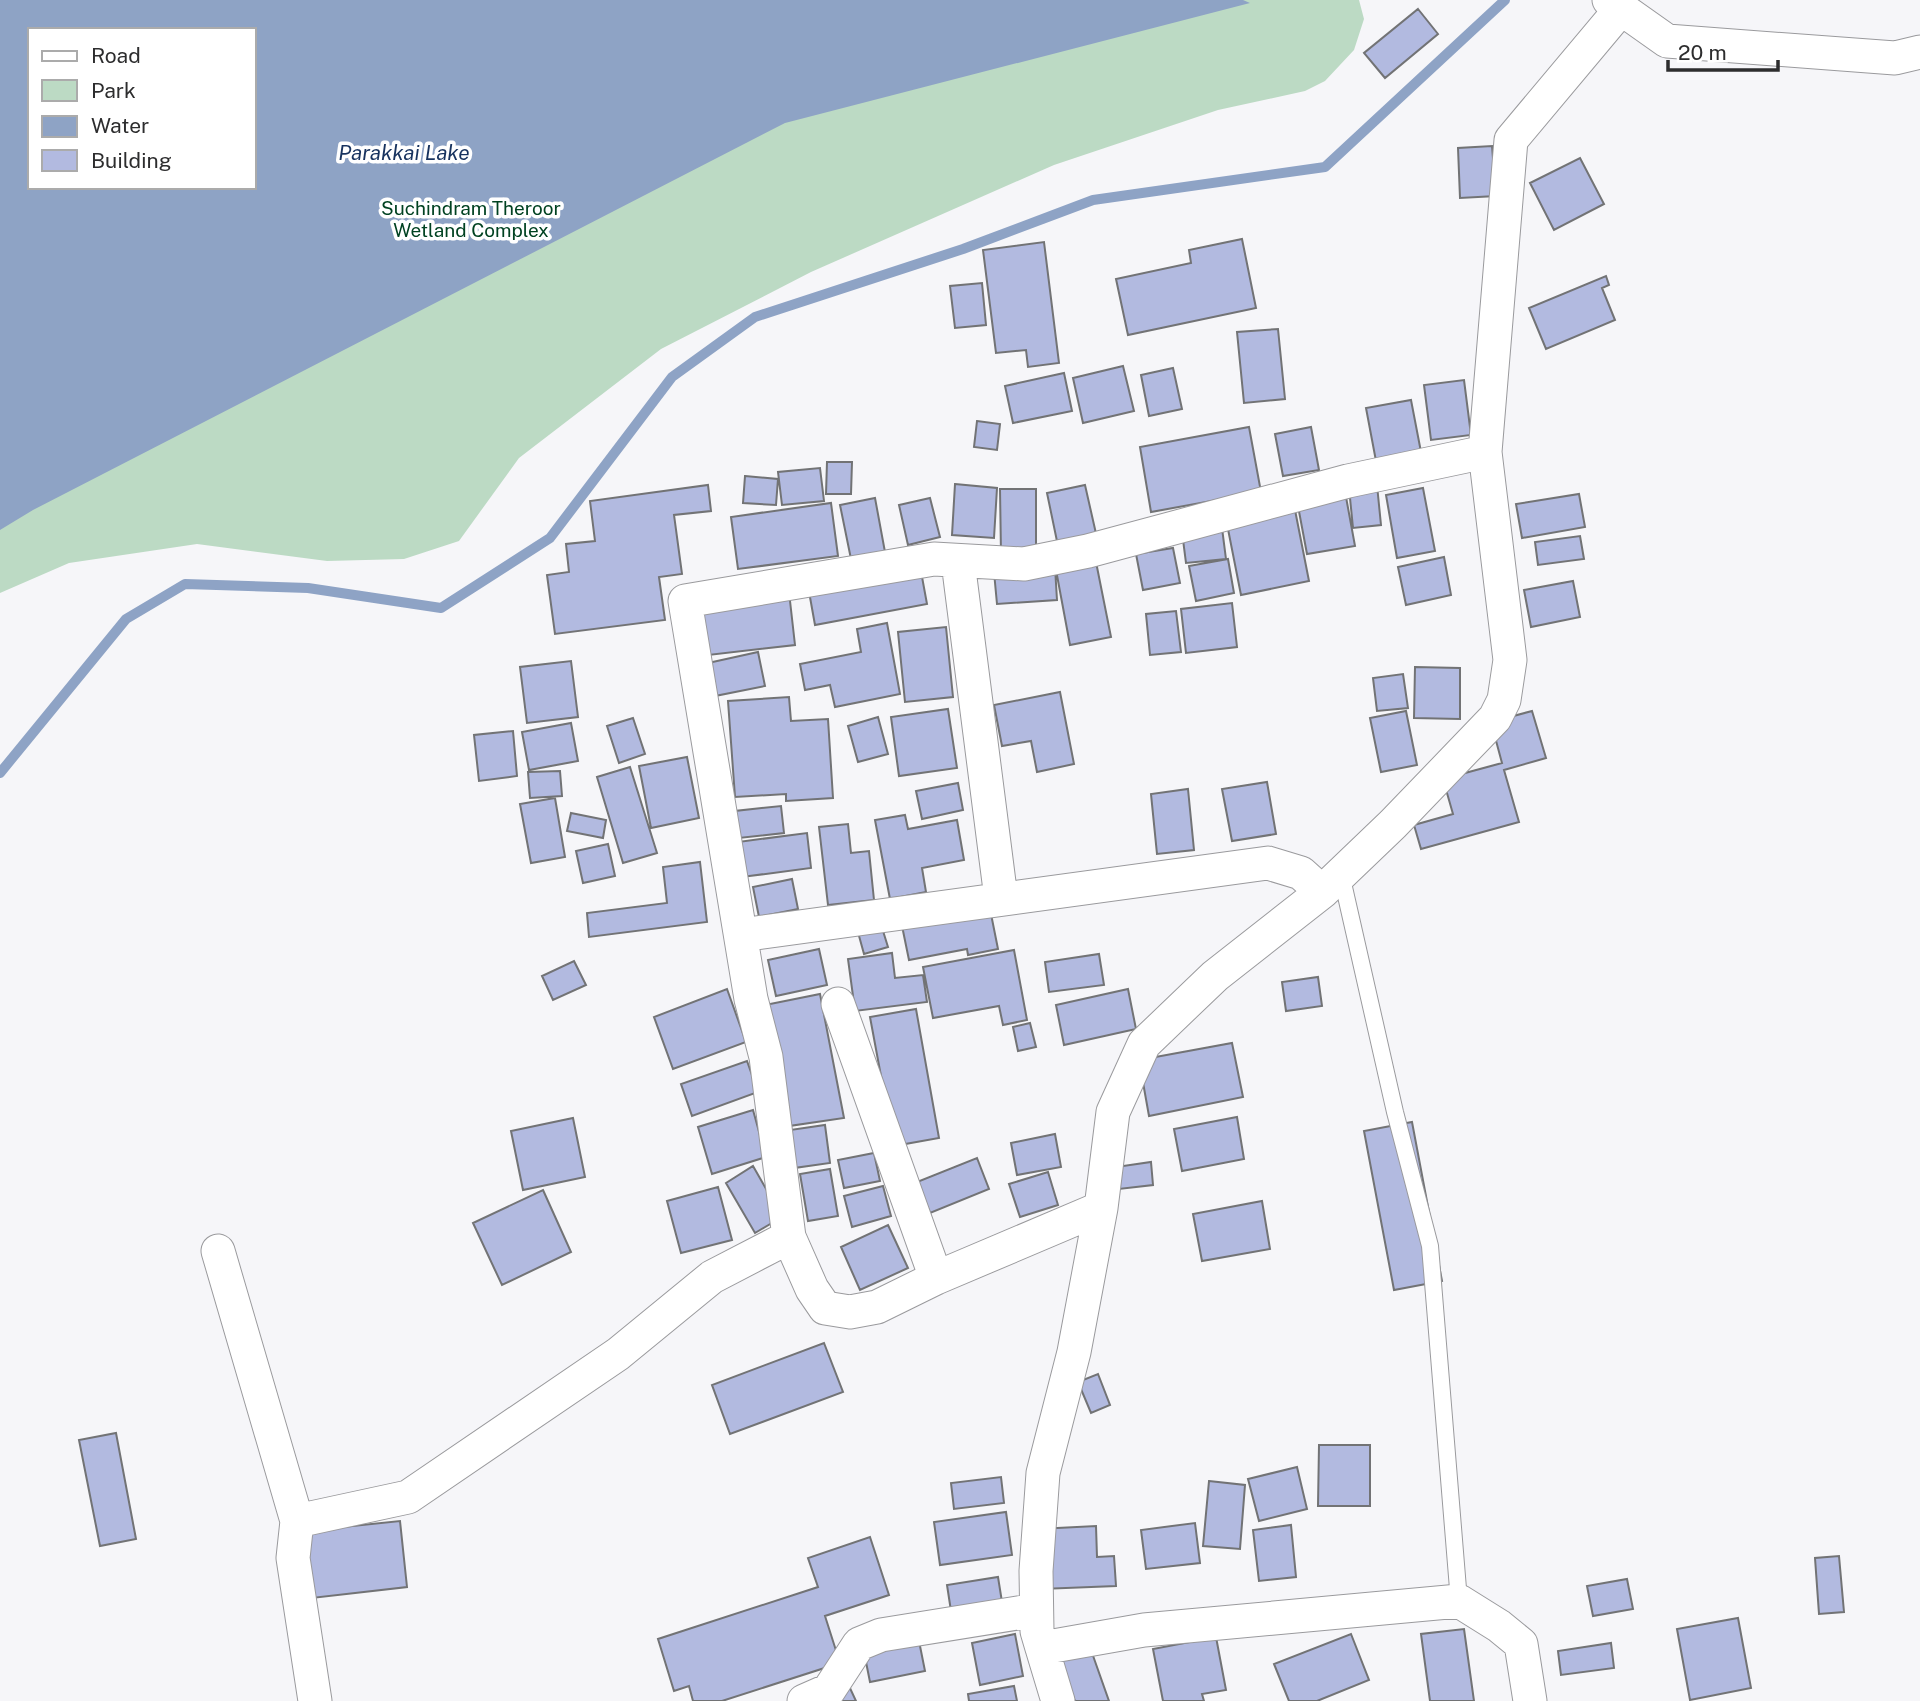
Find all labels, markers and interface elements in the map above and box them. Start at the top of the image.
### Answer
legend [28,28,256,189]
scale bar [1668,28,1778,72]
text: 20 m [1678,40,1727,65]
text: Road [91,43,141,68]
text: Park [91,78,136,103]
text: Water [91,113,149,138]
water label: Parakkai Lake [338,140,470,165]
text: Building [91,148,172,173]
park label: Suchindram Theroor Wetland Complex [381,197,561,241]

